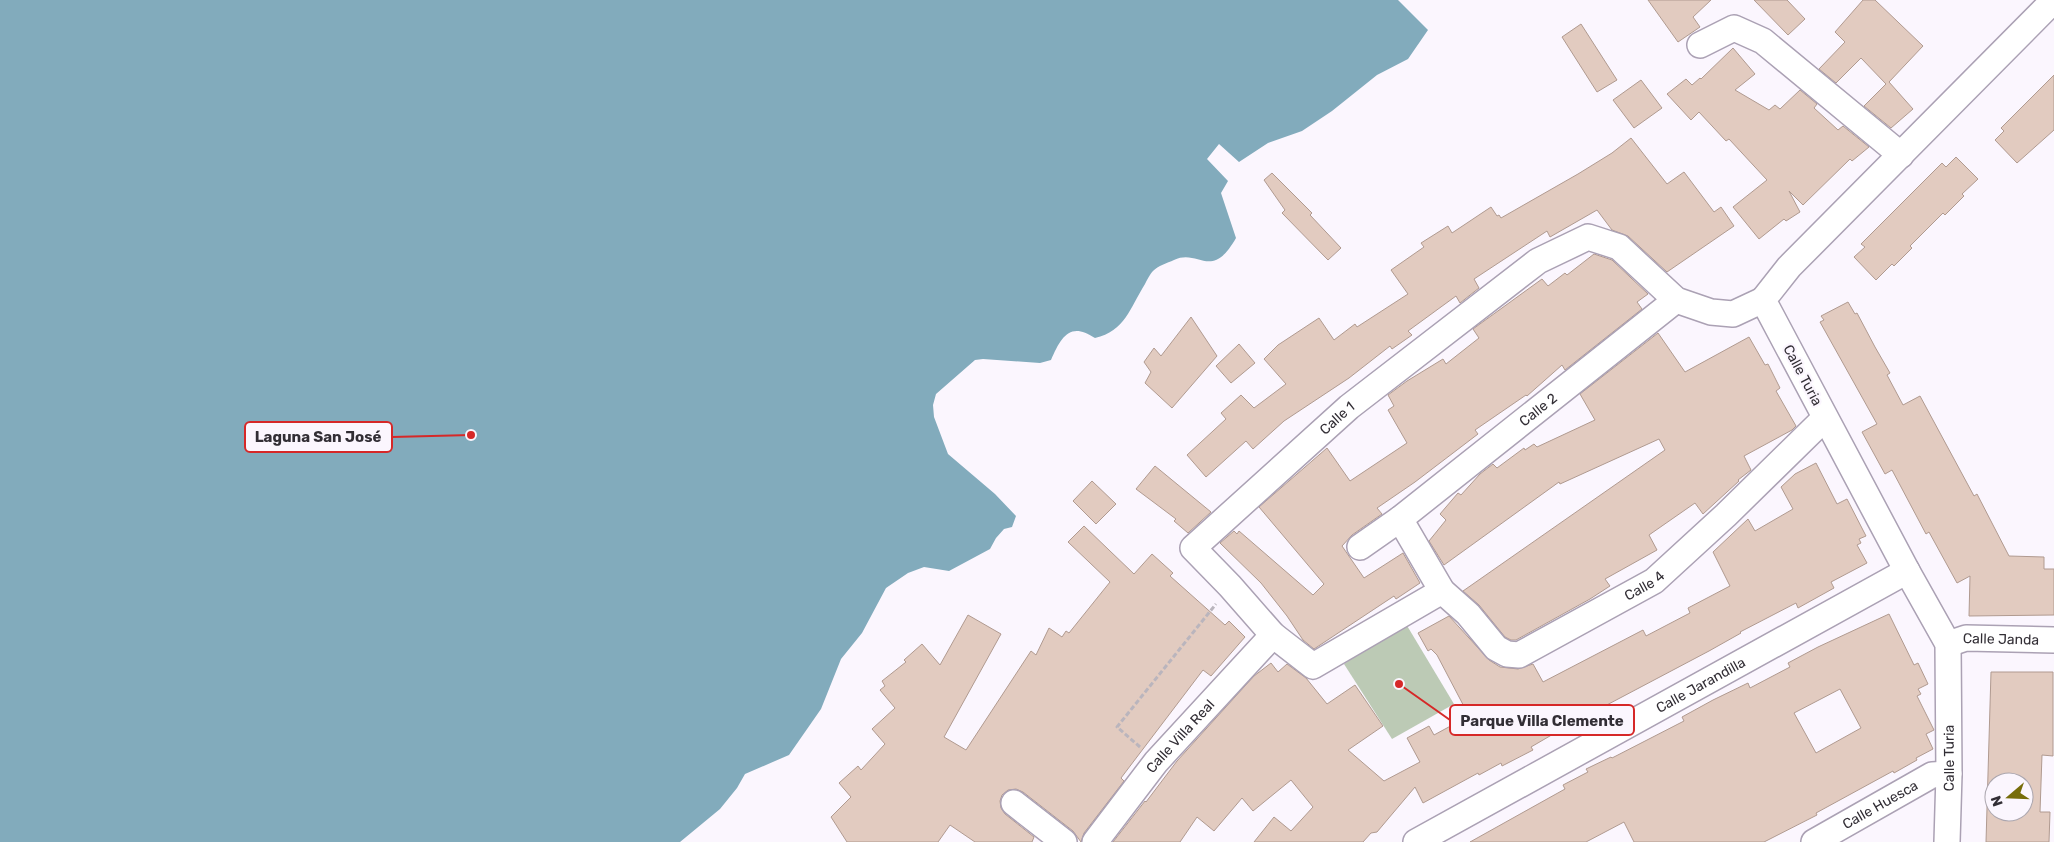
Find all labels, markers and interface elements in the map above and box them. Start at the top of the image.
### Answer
street label: Calle Turia [1779,342,1826,409]
street label: Calle 2 [1516,390,1561,430]
street label: Calle 1 [1316,398,1358,438]
callout: Laguna San José [245,422,392,452]
text: Laguna San José [255,428,381,446]
street label: Calle 4 [1622,567,1669,605]
street label: Calle Janda [1963,630,2039,649]
street label: Calle Jarandilla [1653,654,1748,717]
street label: Calle Villa Real [1143,696,1218,776]
callout: Parque Villa Clemente [1450,705,1634,735]
text: Parque Villa Clemente [1460,712,1624,730]
street label: Calle Turia [1940,725,1958,792]
north arrow [1984,772,2034,822]
street label: Calle Huesca [1840,777,1921,833]
text: N [1988,794,2007,809]

